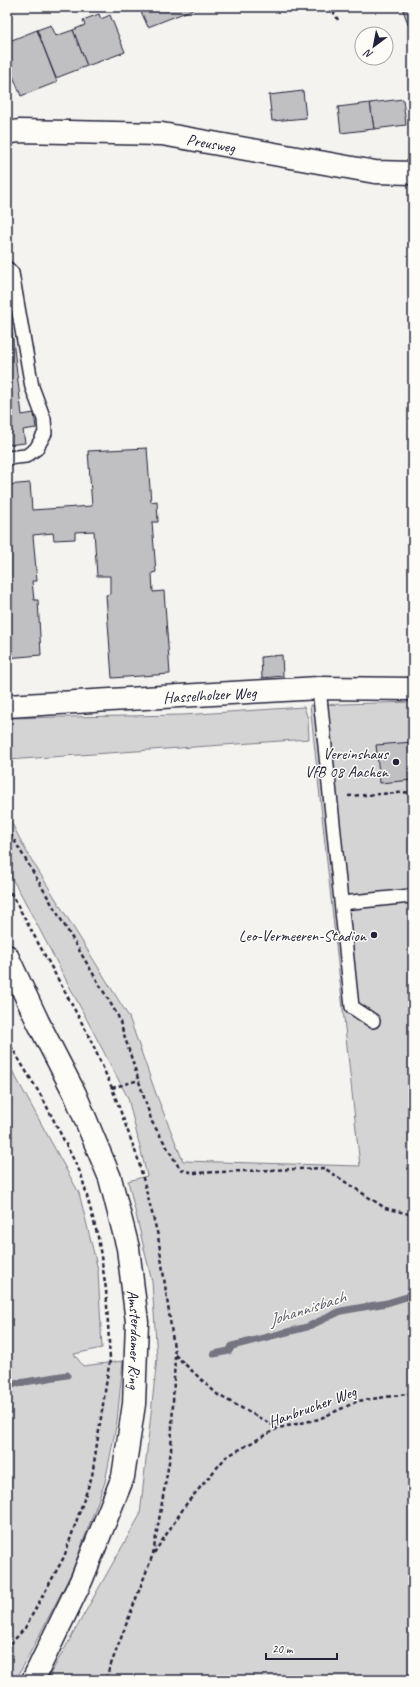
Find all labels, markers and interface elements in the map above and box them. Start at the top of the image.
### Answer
north arrow [354,26,394,66]
text: N [360,46,375,62]
street label: Preusweg [185,130,238,158]
street label: Hasselholzer Weg [163,683,258,708]
place label: Vereinshaus VfB 08 Aachen [305,744,390,782]
marker: Vereinshaus VfB 08 Aachen [391,757,401,767]
place label: Leo-Vermeeren-Stadion [239,926,367,946]
marker: Leo-Vermeeren-Stadion [369,930,379,940]
water label: Johannisbach [264,1286,349,1331]
street label: Amsterdamer Ring [122,1289,146,1391]
street label: Hanbrucher Weg [266,1381,360,1432]
scale bar [266,1635,337,1661]
text: 20 m [272,1641,294,1657]

